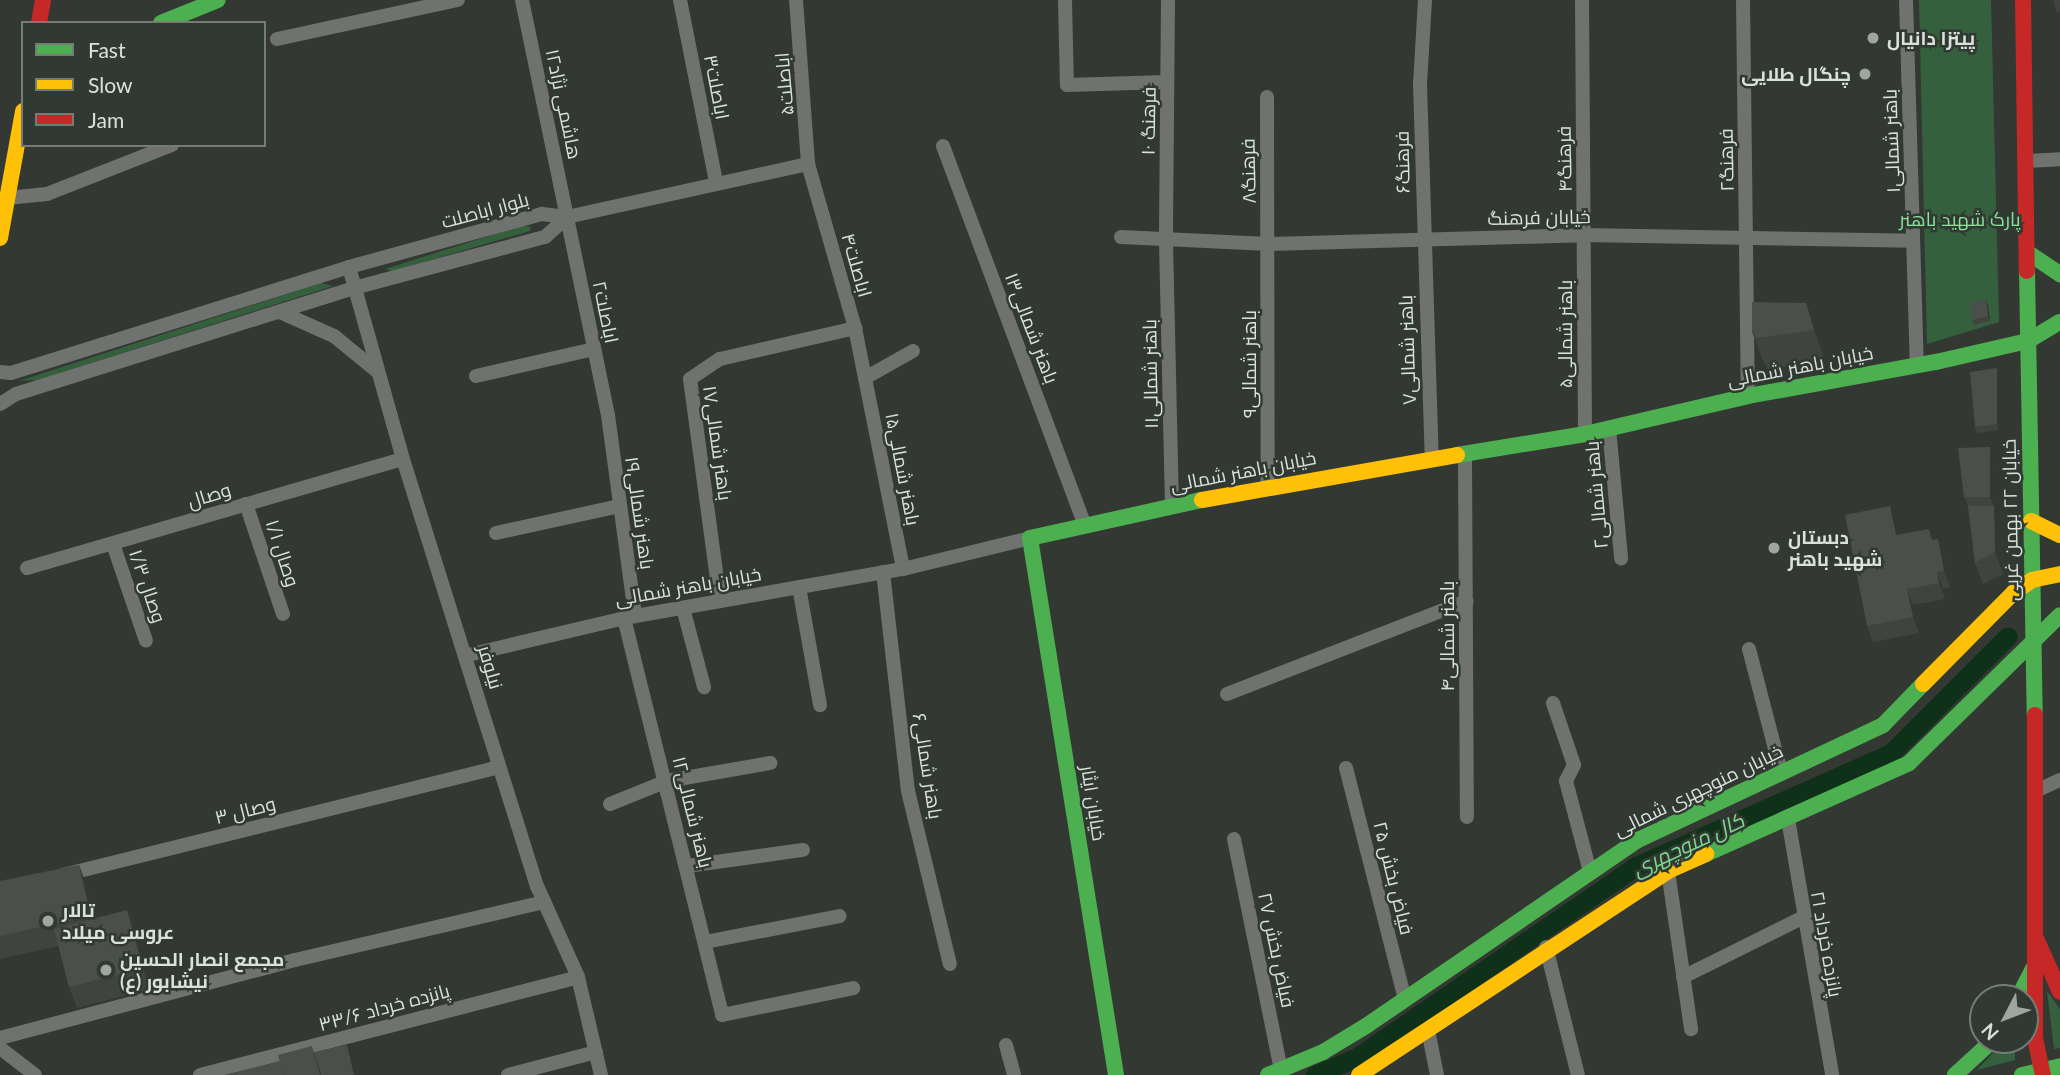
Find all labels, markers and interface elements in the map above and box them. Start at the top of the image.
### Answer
legend [21,21,266,147]
place label: پیتزا دانیال [1887,27,1975,49]
marker: پیتزا دانیال [1865,30,1881,46]
text: Fast [88,37,125,62]
street label: هاشمی نژاد۱۲ [541,47,587,161]
street label: اباصلت۵ [770,52,798,116]
street label: اباصلت۳ [700,53,734,121]
place label: چنگال طلایی [1741,63,1851,85]
marker: چنگال طلایی [1857,66,1873,82]
text: Slow [88,72,132,97]
street label: فرهنگ ۱۰ [1136,86,1160,156]
street label: باهنر شمالی۱ [1878,89,1904,193]
text: Jam [88,107,124,132]
street label: فرهنگ۴ [1552,126,1576,192]
street label: فرهنگ۲ [1714,128,1738,192]
street label: فرهنگ۶ [1390,131,1414,193]
street label: فرهنگ۸ [1236,138,1260,204]
street label: بلوار اباصلت [439,187,531,233]
street label: خیابان فرهنگ [1487,205,1591,229]
park label: پارک شهید باهنر [1899,208,2021,230]
street label: اباصلت۴ [837,230,877,300]
street label: باهنر شمالی۱۳ [1000,269,1064,387]
street label: اباصلت۲ [588,279,624,345]
street label: باهنر شمالی۵ [1554,280,1576,388]
street label: باهنر شمالی۷ [1394,295,1420,405]
street label: باهنر شمالی۹ [1238,310,1260,418]
street label: باهنر شمالی۱۱ [1138,319,1162,429]
street label: خیابان باهنر شمالی [1725,341,1875,391]
street label: باهنر شمالی۱۷ [699,384,737,502]
street label: باهنر شمالی۱۵ [881,411,925,527]
street label: خیابان ۲۲ بهمن غربی [1997,439,2023,601]
street label: باهنر شمالی۲ [1580,440,1612,550]
street label: خیابان باهنر شمالی [1168,446,1318,496]
street label: باهنر شمالی۱۹ [621,455,659,571]
street label: وصال [185,478,233,512]
street label: وصال ۱/۱ [261,516,305,590]
place label: دبستان شهید باهنر [1788,526,1882,570]
marker: دبستان شهید باهنر [1766,540,1782,556]
street label: وصال ۱/۳ [125,546,171,626]
street label: خیابان باهنر شمالی [613,562,763,610]
street label: باهنر شمالی۴ [1436,581,1458,691]
street label: نیلوفر [474,642,508,692]
street label: باهنر شمالی۶ [908,711,948,821]
street label: خیابان منوچهری شمالی [1610,739,1786,841]
street label: باهنر شمالی۱۲ [668,754,718,870]
street label: خیابان ایثار [1077,764,1111,842]
street label: وصال ۳ [212,791,278,829]
water label: کال منوچهری [1628,807,1748,881]
street label: فیاض بخش ۲۵ [1369,819,1419,937]
street label: پانزده خرداد ۲۱ [1806,889,1848,999]
street label: فیاض بخش ۲۷ [1254,890,1300,1010]
place label: تالار عروسی میلاد [62,899,174,943]
marker: تالار عروسی میلاد [40,913,56,929]
place label: مجمع انصار الحسین (ع) نیشابور [120,948,284,992]
marker: مجمع انصار الحسین (ع) نیشابور [98,962,114,978]
street label: پانزده خرداد ۳۳/۶ [316,979,452,1035]
north arrow [1969,984,2039,1054]
text: N [1976,1019,2003,1045]

